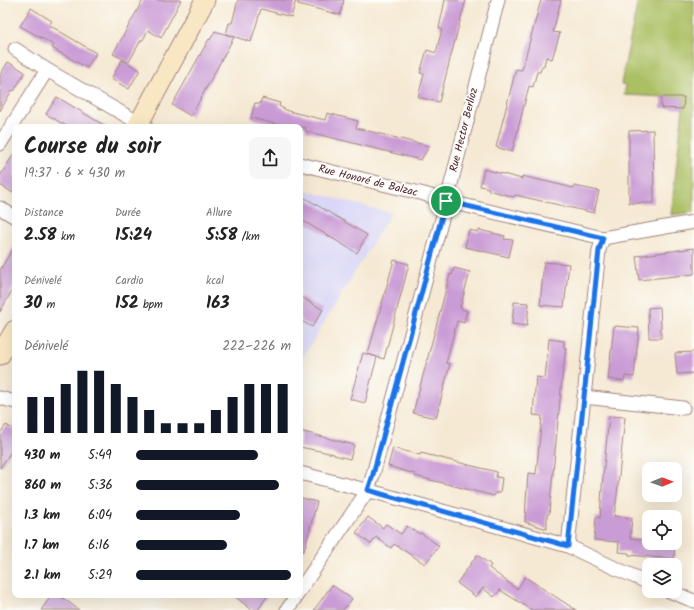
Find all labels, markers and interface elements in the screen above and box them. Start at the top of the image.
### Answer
street label: Rue Hector Berlioz [445,86,483,174]
text: Course du soir [24,130,161,165]
button: share [249,137,291,179]
street label: Rue Honoré de Balzac [316,160,420,202]
text: 19:37 · 6 × 430 m [24,163,125,184]
pin [429,184,463,218]
icon: arrive [435,190,457,212]
text: Distance [24,204,64,222]
text: Durée [115,204,141,222]
text: Allure [206,204,232,222]
text: 2.58 [24,222,57,249]
text: 15:24 [115,222,152,249]
text: 5:58 [206,222,237,249]
text: km [57,228,75,246]
text: /km [237,228,260,246]
text: Dénivelé [24,272,62,290]
text: Cardio [115,272,143,290]
text: kcal [206,272,224,290]
text: 30 [24,290,42,317]
text: 152 [115,290,139,317]
text: 163 [206,290,230,317]
text: m [42,296,55,314]
text: bpm [139,296,163,314]
text: Dénivelé [24,336,68,357]
text: 222–226 m [223,336,291,357]
text: 430 m [24,445,61,466]
text: 5:49 [88,445,112,466]
north arrow [642,462,682,502]
map controls [642,462,682,598]
text: 860 m [24,475,61,496]
text: 5:36 [88,475,113,496]
text: 1.3 km [24,505,60,526]
text: 6:04 [88,505,112,526]
button: locate [642,510,682,550]
text: 1.7 km [24,535,59,556]
text: 6:16 [88,535,110,556]
button: layers [642,558,682,598]
text: 2.1 km [24,565,61,586]
text: 5:29 [88,565,112,586]

